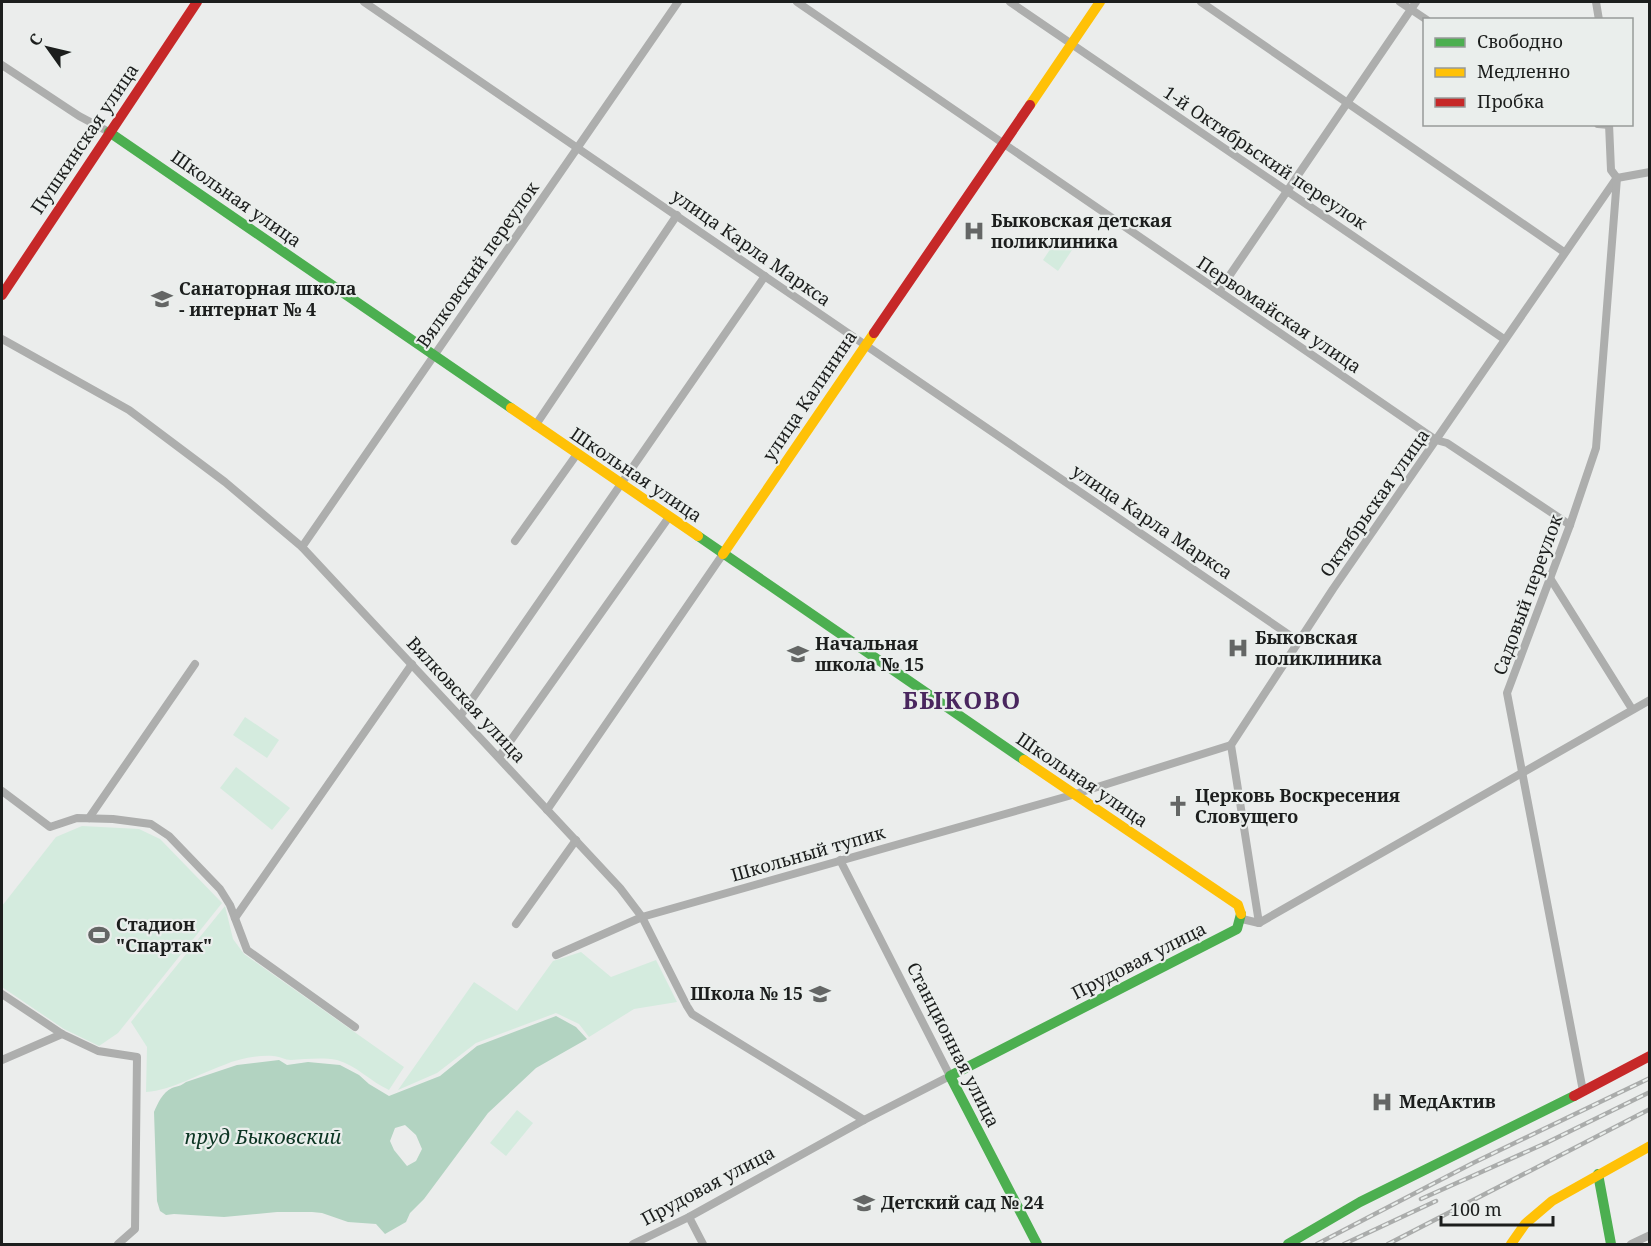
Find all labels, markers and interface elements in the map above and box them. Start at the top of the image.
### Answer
north arrow [18,18,78,78]
legend [1423,18,1633,126]
text: С [24,29,48,50]
text: Свободно [1477,29,1563,53]
street label: Пушкинская улица [25,59,143,218]
text: Медленно [1477,59,1570,83]
street label: 1-й Октябрьский переулок [1159,80,1373,235]
text: Пробка [1477,89,1544,113]
street label: Школьная улица [167,144,306,252]
street label: Вялковский переулок [411,176,544,352]
street label: улица Карла Маркса [667,183,836,311]
place label: Быковская детская поликлиника [991,208,1172,253]
hospital icon: Быковская детская поликлиника [962,219,986,243]
street label: Первомайская улица [1193,250,1366,378]
place label: Санаторная школа - интернат № 4 [179,276,357,321]
school or university icon: Санаторная школа - интернат № 4 [150,287,174,311]
street label: улица Калинина [756,325,862,466]
street label: Школьная улица [566,421,707,527]
street label: Октябрьская улица [1314,424,1434,581]
street label: улица Карла Маркса [1067,458,1238,584]
street label: Садовый переулок [1487,511,1567,678]
place label: Быковская поликлиника [1255,625,1382,670]
street label: Вялковская улица [402,631,532,768]
place label: Начальная школа № 15 [815,631,924,676]
hospital icon: Быковская поликлиника [1226,636,1250,660]
school or university icon: Начальная школа № 15 [786,642,810,666]
district label: БЫКОВО [902,683,1022,716]
street label: Школьная улица [1012,726,1153,832]
place label: Церковь Воскресения Словущего [1195,783,1400,828]
church icon: Церковь Воскресения Словущего [1166,794,1190,818]
street label: Школьный тупик [728,819,888,887]
place label: Стадион "Спартак" [116,912,212,957]
street label: Прудовая улица [1067,916,1210,1004]
sports icon: Стадион "Спартак" [87,923,111,947]
street label: Станционная улица [902,958,1006,1131]
place label: Школа № 15 [690,981,803,1005]
school or university icon: Школа № 15 [808,982,832,1006]
place label: МедАктив [1399,1089,1496,1113]
hospital icon: МедАктив [1370,1090,1394,1114]
water label: пруд Быковский [185,1123,342,1150]
street label: Прудовая улица [637,1140,779,1230]
scale bar [1441,1189,1554,1227]
place label: Детский сад № 24 [881,1190,1044,1214]
school or university icon: Детский сад № 24 [852,1191,876,1215]
text: 100 m [1450,1197,1502,1221]

